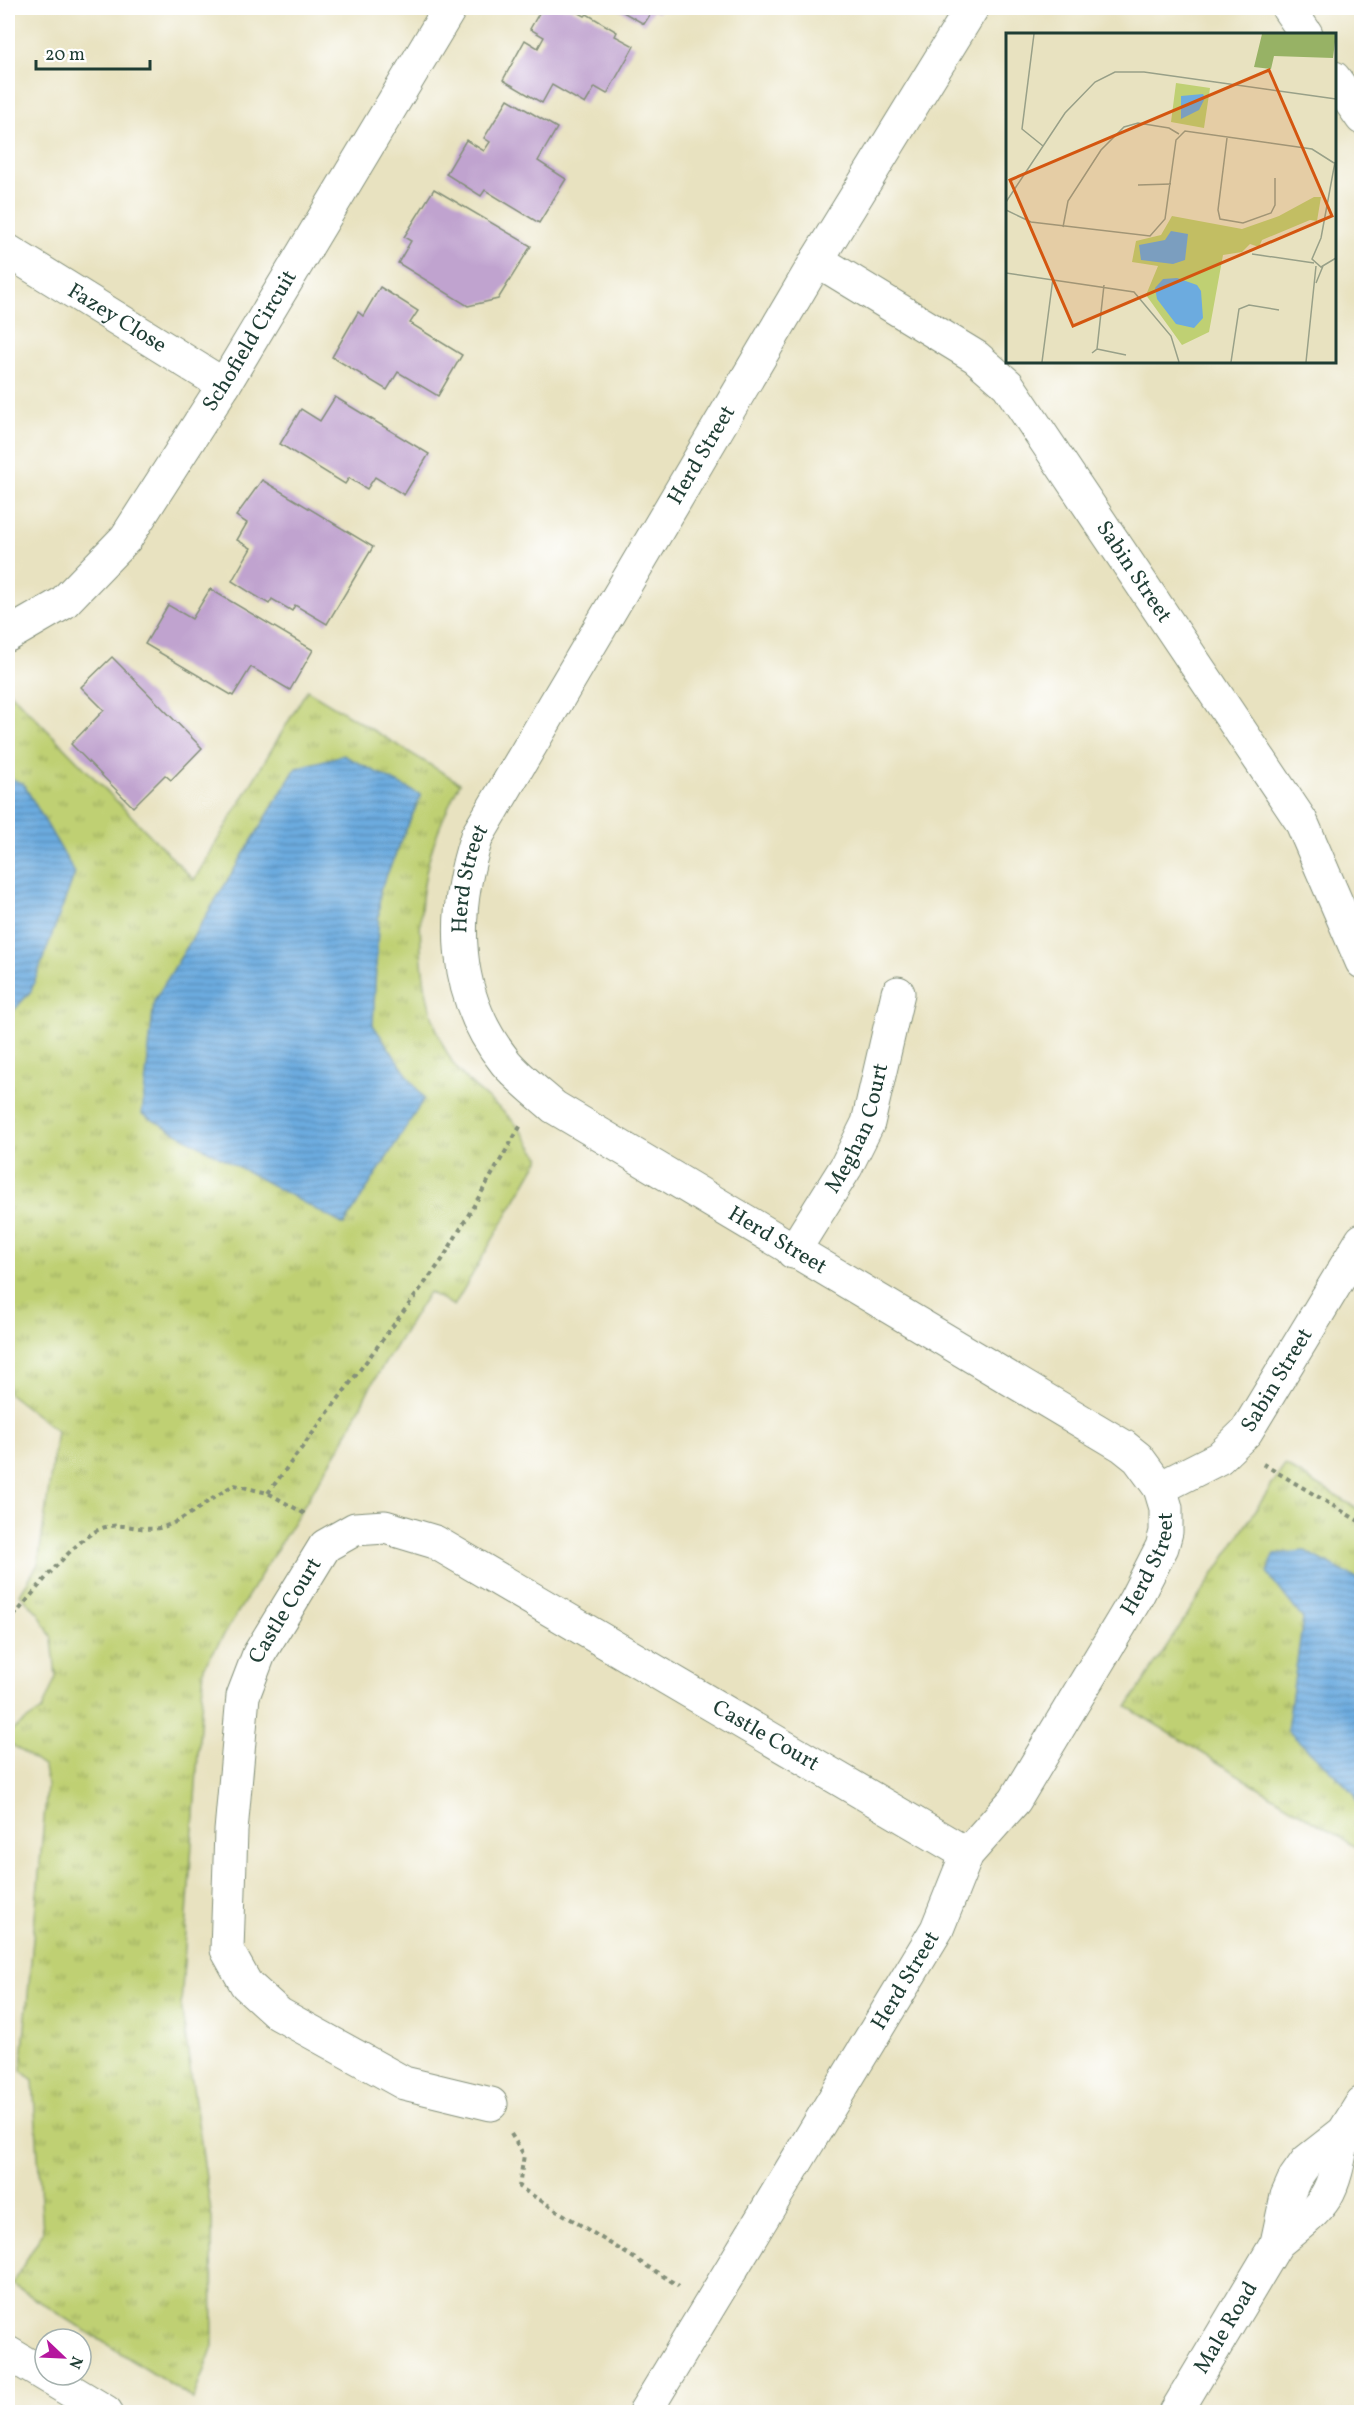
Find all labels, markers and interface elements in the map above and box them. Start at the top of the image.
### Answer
scale bar [36,33,150,71]
inset map [1006,33,1336,363]
text: 20 m [45,43,85,68]
street label: Schofield Circuit [195,264,305,418]
street label: Fazey Close [61,276,172,361]
street label: Herd Street [660,399,743,511]
street label: Sabin Street [1088,515,1179,629]
street label: Herd Street [445,818,496,934]
street label: Meghan Court [818,1060,897,1199]
street label: Herd Street [722,1199,833,1283]
street label: Sabin Street [1234,1322,1321,1438]
street label: Herd Street [1113,1512,1182,1622]
street label: Castle Court [241,1552,330,1668]
street label: Castle Court [706,1692,825,1780]
street label: Herd Street [864,1925,948,2036]
street label: Male Road [1187,2276,1266,2380]
north arrow [33,2327,93,2387]
text: N [62,2352,87,2372]

